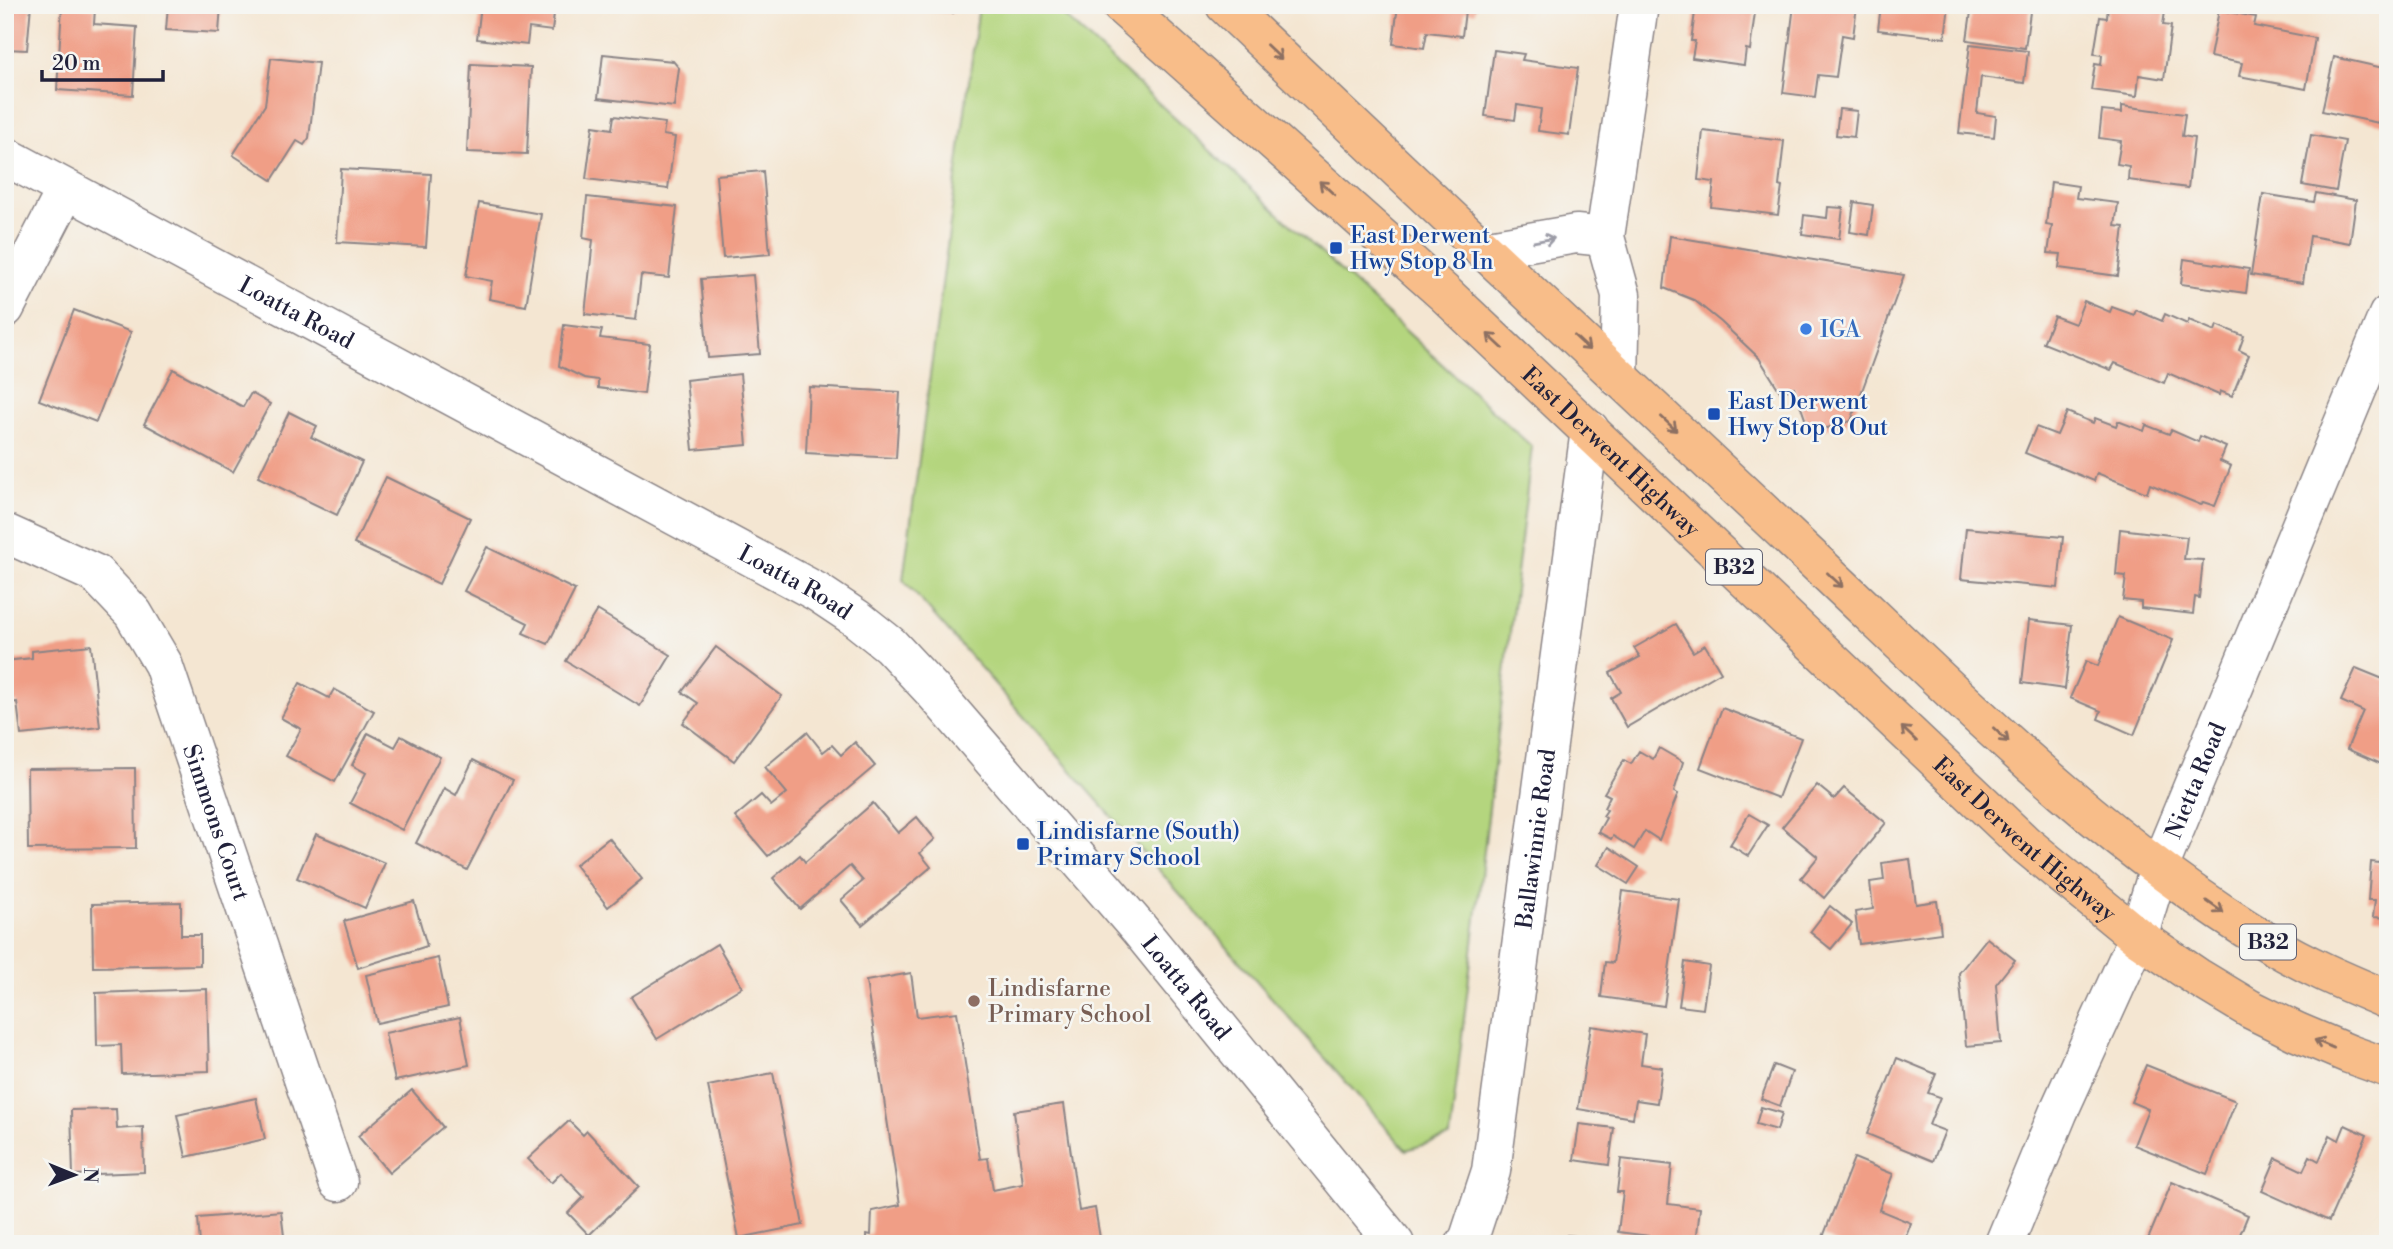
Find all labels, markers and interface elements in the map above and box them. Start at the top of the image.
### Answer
scale bar [42,38,163,82]
one-way arrow [1265,44,1282,61]
text: 20 m [52,51,101,77]
one-way arrow [1318,180,1336,196]
place label: East Derwent Hwy Stop 8 In [1350,222,1494,276]
one-way arrow [1532,232,1555,246]
marker: East Derwent Hwy Stop 8 In [1328,240,1344,256]
street label: Loatta Road [234,271,358,356]
place label: IGA [1820,316,1862,344]
marker: IGA [1798,321,1814,337]
one-way arrow [1487,332,1504,349]
one-way arrow [1573,335,1591,351]
street label: East Derwent Highway [1515,361,1706,544]
place label: East Derwent Hwy Stop 8 Out [1728,388,1888,442]
marker: East Derwent Hwy Stop 8 Out [1706,406,1722,422]
one-way arrow [1660,416,1677,433]
street label: Loatta Road [733,539,857,626]
road number: B32 [1706,550,1762,584]
one-way arrow [1826,571,1843,588]
street label: Nietta Road [2160,719,2233,843]
one-way arrow [1901,725,1918,742]
one-way arrow [1992,727,2010,743]
street label: Simmons Court [176,741,255,905]
street label: Ballawinnie Road [1510,747,1562,931]
street label: East Derwent Highway [1927,751,2122,929]
place label: Lindisfarne (South) Primary School [1037,818,1240,872]
marker: Lindisfarne (South) Primary School [1015,836,1031,852]
one-way arrow [2205,900,2224,914]
road number: B32 [2240,925,2296,960]
street label: Loatta Road [1135,930,1236,1046]
place label: Lindisfarne Primary School [988,975,1151,1029]
marker: Lindisfarne Primary School [966,993,982,1009]
one-way arrow [2314,1036,2335,1049]
north arrow [38,1140,108,1210]
text: N [78,1168,102,1183]

